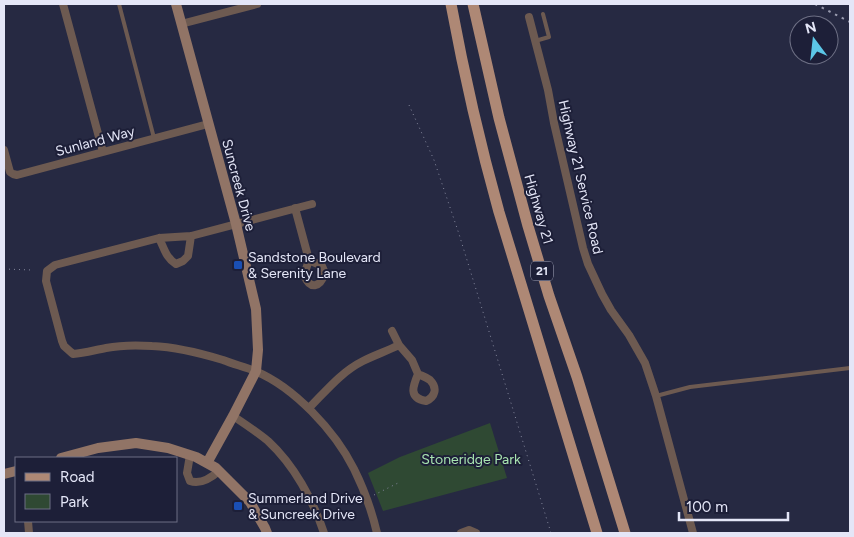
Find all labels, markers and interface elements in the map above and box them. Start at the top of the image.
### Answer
north arrow [789,15,839,65]
text: N [803,18,818,38]
street label: Highway 21 Service Road [554,98,607,256]
street label: Sunland Way [54,123,137,160]
street label: Suncreek Drive [218,137,259,233]
street label: Highway 21 [520,172,557,246]
place label: Sandstone Boulevard & Serenity Lane [248,249,381,282]
marker: Sandstone Boulevard & Serenity Lane [232,259,244,271]
road number: 21 [531,262,553,280]
park label: Stoneridge Park [421,451,521,468]
legend [15,457,178,522]
text: Road [60,468,95,486]
place label: Summerland Drive & Suncreek Drive [248,490,363,523]
scale bar [679,490,788,522]
text: Park [60,493,89,511]
text: 100 m [686,498,728,516]
marker: Summerland Drive & Suncreek Drive [232,500,244,512]

